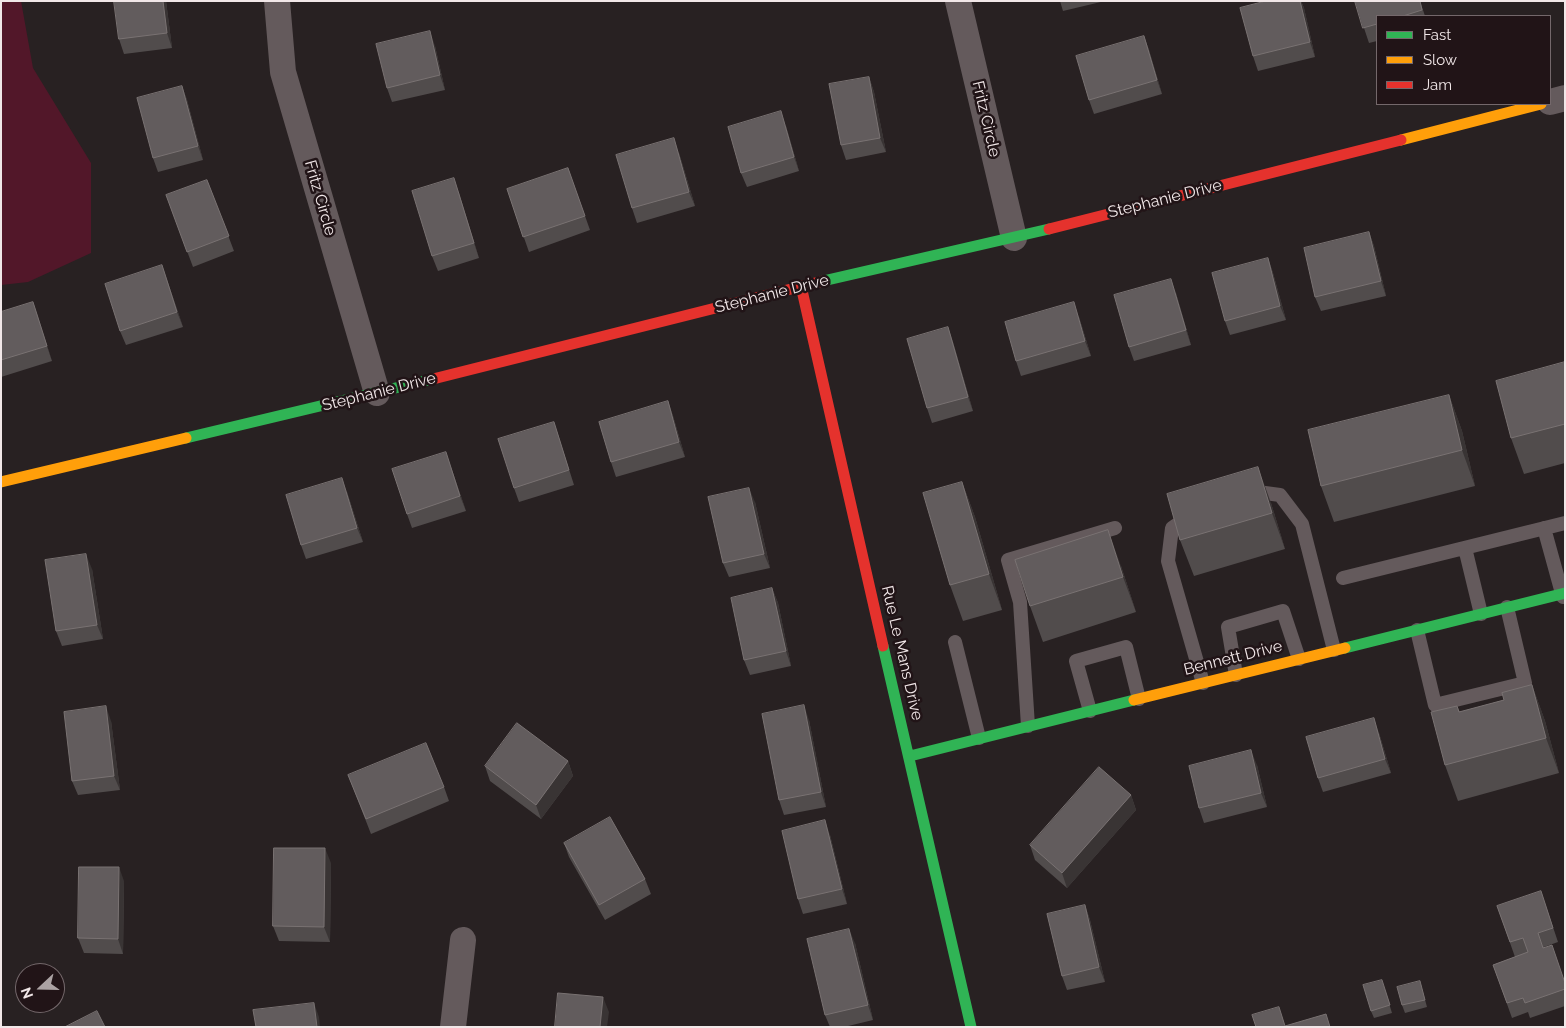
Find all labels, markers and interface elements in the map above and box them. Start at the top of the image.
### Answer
legend [1376,15,1551,105]
text: Fast [1423,26,1451,44]
text: Slow [1423,51,1457,69]
text: Jam [1423,76,1452,94]
street label: Fritz Circle [968,79,1004,159]
street label: Fritz Circle [300,158,340,238]
street label: Stephanie Drive [1106,176,1224,222]
street label: Stephanie Drive [713,271,831,317]
street label: Stephanie Drive [320,369,438,415]
street label: Rue Le Mans Drive [877,584,927,722]
street label: Bennett Drive [1182,636,1284,680]
north arrow [15,963,65,1013]
text: N [18,985,36,1001]

